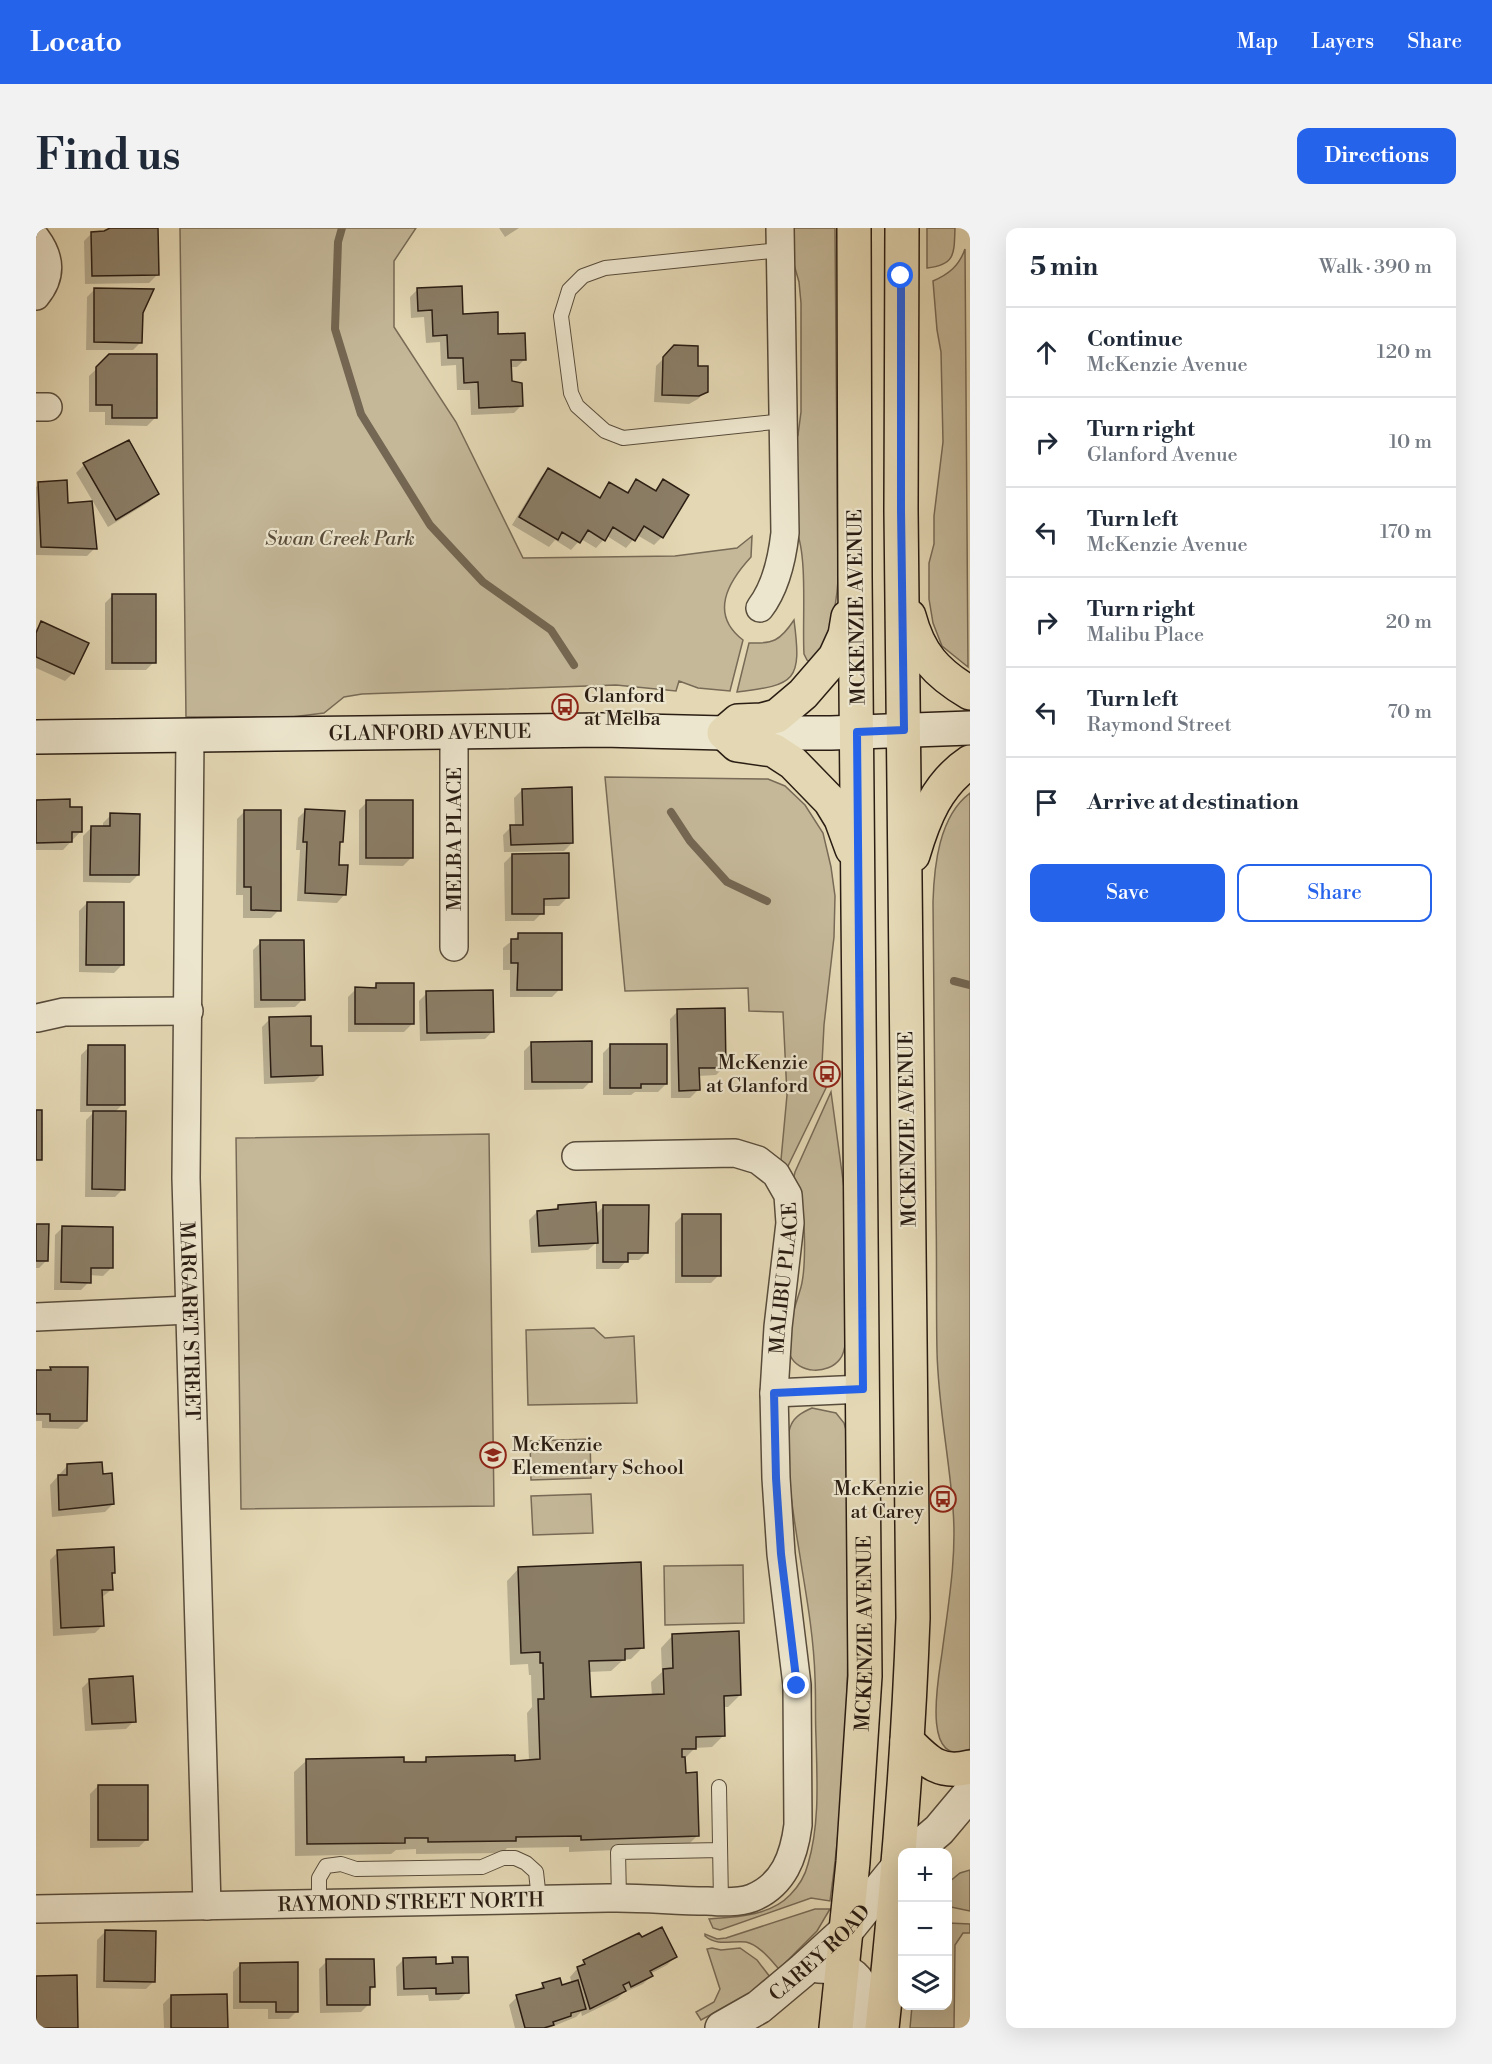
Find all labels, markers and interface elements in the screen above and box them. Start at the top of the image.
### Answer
text: Locato [30,25,122,60]
text: Map [1237,29,1278,55]
text: Layers [1311,29,1374,55]
text: Share [1407,29,1462,55]
button: Directions [1297,128,1456,184]
text: Find us [36,130,180,183]
text: 5 min [1030,251,1098,283]
text: Walk · 390 m [1319,255,1432,280]
route start [887,262,913,288]
text: Continue [1087,326,1183,353]
icon: ahead [1030,336,1063,369]
text: 120 m [1377,340,1432,365]
text: McKenzie Avenue [1087,353,1248,378]
text: Turn right [1087,416,1195,443]
icon: right [1030,426,1063,459]
text: 10 m [1389,430,1432,455]
text: Glanford Avenue [1087,443,1238,468]
text: Turn left [1087,506,1178,533]
street label: MCKENZIE AVENUE [843,509,872,705]
icon: left [1030,516,1063,549]
text: 170 m [1380,520,1432,545]
park label: Swan Creek Park [265,527,415,552]
text: McKenzie Avenue [1087,533,1248,558]
text: Turn right [1087,596,1195,623]
icon: right [1030,606,1063,639]
text: 20 m [1386,610,1432,635]
text: Malibu Place [1087,623,1204,648]
place label: Glanford at Melba [584,684,665,732]
text: Turn left [1087,686,1178,713]
bus stop icon: Glanford at Melba [550,692,580,722]
icon: left [1030,696,1063,729]
text: 70 m [1388,700,1432,725]
text: Raymond Street [1087,713,1231,738]
street label: GLANFORD AVENUE [329,720,531,747]
street label: MELBA PLACE [443,767,468,911]
icon: arrive [1030,786,1063,819]
text: Arrive at destination [1087,789,1299,816]
button: Save [1030,864,1225,922]
button: Share [1237,864,1432,922]
street label: MCKENZIE AVENUE [894,1031,923,1227]
place label: McKenzie at Glanford [706,1051,809,1099]
bus stop icon: McKenzie at Glanford [812,1059,842,1089]
street label: MALIBU PLACE [765,1201,804,1355]
street label: MARGARET STREET [173,1221,204,1421]
place label: McKenzie Elementary School [512,1433,684,1481]
school or university icon: McKenzie Elementary School [478,1440,508,1470]
place label: McKenzie at Carey [833,1477,924,1525]
bus stop icon: McKenzie at Carey [928,1484,958,1514]
street label: MCKENZIE AVENUE [850,1535,879,1732]
route end [783,1672,809,1698]
map controls [898,1848,952,2010]
button: + [898,1848,952,1902]
street label: RAYMOND STREET NORTH [278,1888,544,1918]
street label: CAREY ROAD [764,1900,877,2007]
button: − [898,1902,952,1956]
button: layers [898,1956,952,2010]

